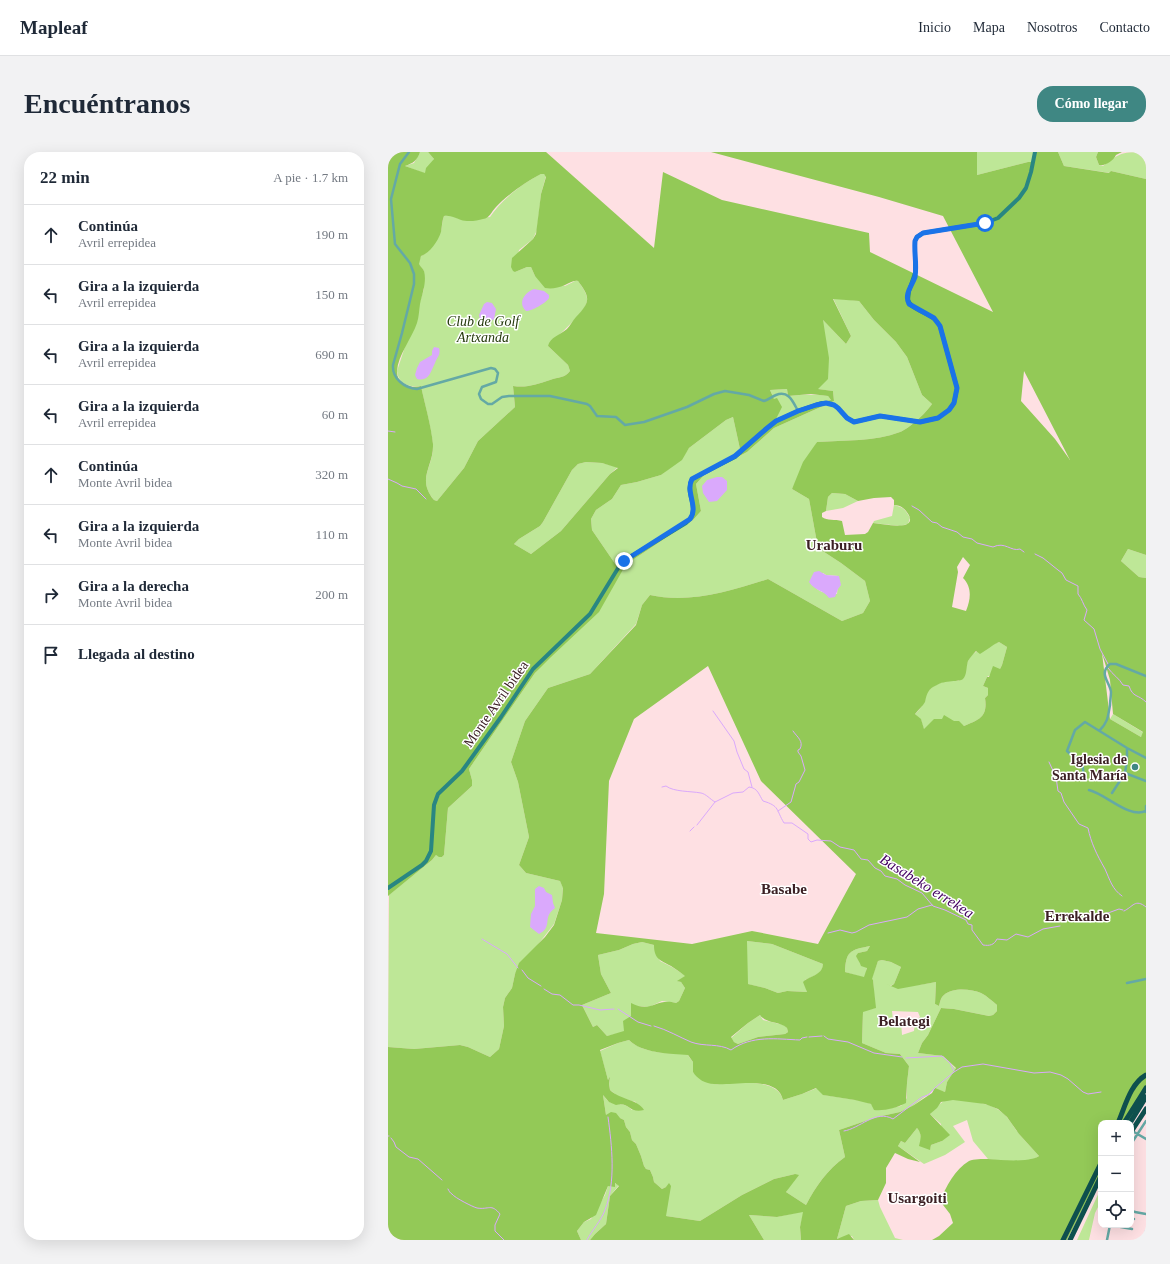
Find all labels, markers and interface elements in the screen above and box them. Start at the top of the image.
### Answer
text: Mapleaf [20,17,88,38]
text: Inicio [918,20,951,35]
text: Mapa [973,20,1005,35]
text: Nosotros [1027,20,1077,35]
text: Contacto [1099,20,1150,35]
button: Cómo llegar [1037,86,1146,122]
text: Encuéntranos [24,88,190,119]
text: 22 min [40,168,90,187]
text: A pie · 1.7 km [273,170,348,185]
route start [976,214,994,232]
text: Continúa [78,218,138,234]
icon: ahead [40,224,62,246]
text: 190 m [315,227,348,242]
text: Avril errepidea [78,235,156,250]
text: Gira a la izquierda [78,278,199,294]
icon: left [40,284,62,306]
text: 150 m [315,287,348,302]
text: Avril errepidea [78,295,156,310]
park label: Club de Golf Artxanda [447,314,521,345]
text: Gira a la izquierda [78,338,199,354]
icon: left [40,344,62,366]
text: 690 m [315,347,348,362]
text: Avril errepidea [78,355,156,370]
text: Gira a la izquierda [78,398,199,414]
icon: left [40,404,62,426]
text: 60 m [322,407,348,422]
text: Avril errepidea [78,415,156,430]
text: Continúa [78,458,138,474]
icon: ahead [40,464,62,486]
text: 320 m [315,467,348,482]
text: Monte Avril bidea [78,475,172,490]
text: Gira a la izquierda [78,518,199,534]
icon: left [40,524,62,546]
text: 110 m [316,527,348,542]
text: Monte Avril bidea [78,535,172,550]
district label: Uraburu [806,537,862,553]
route end [615,552,633,570]
text: Gira a la derecha [78,578,189,594]
icon: right [40,584,62,606]
text: 200 m [315,587,348,602]
text: Monte Avril bidea [78,595,172,610]
icon: arrive [40,644,62,666]
text: Llegada al destino [78,646,195,662]
street label: Monte Avril bidea [461,657,532,750]
place label: Iglesia de Santa María [1052,752,1127,783]
marker: Iglesia de Santa María [1130,762,1140,772]
water label: Basabeko errekea [877,851,977,921]
district label: Basabe [761,881,807,897]
district label: Errekalde [1045,908,1110,924]
district label: Belategi [878,1013,930,1029]
map controls [1098,1120,1134,1228]
button: + [1098,1120,1134,1156]
button: − [1098,1156,1134,1192]
district label: Usargoiti [887,1190,947,1206]
button: locate [1098,1192,1134,1228]

